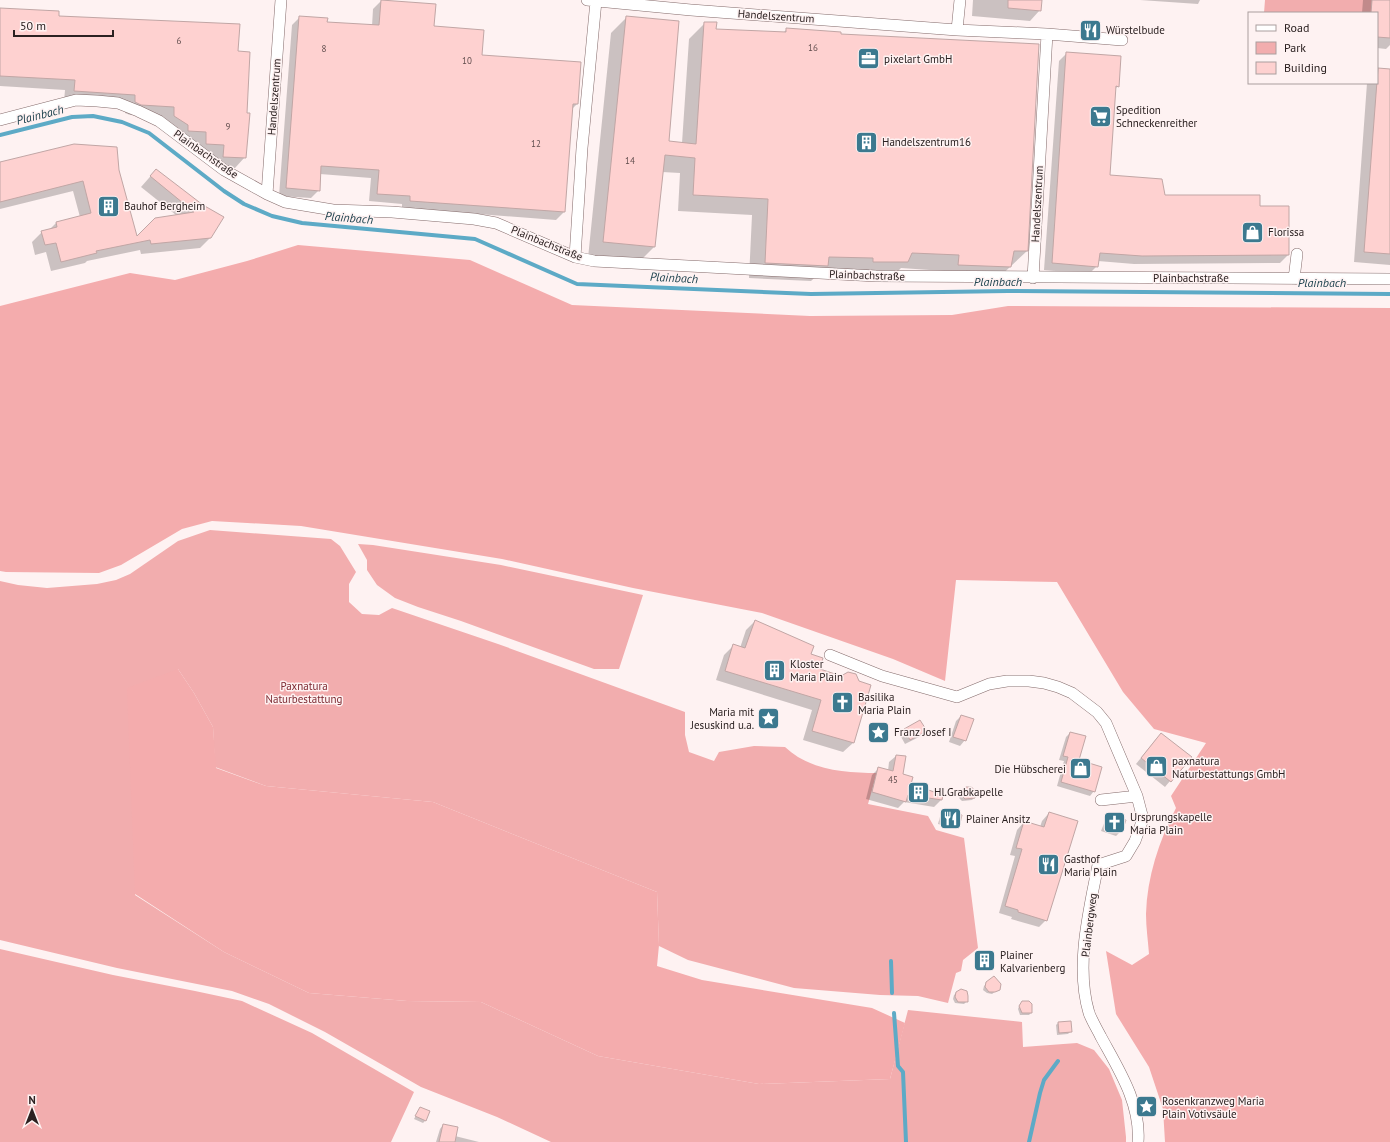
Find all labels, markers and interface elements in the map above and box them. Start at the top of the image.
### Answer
street label: Handelszentrum [737,6,815,26]
scale bar [14,12,113,38]
legend [1248,12,1378,84]
restaurant icon: Würstelbude [1077,17,1103,43]
text: 50 m [20,18,46,33]
text: Road [1284,20,1309,35]
place label: Würstelbude [1106,23,1165,37]
house number: 6 [177,35,182,46]
text: Park [1284,40,1306,55]
house number: 16 [808,42,818,53]
house number: 8 [322,43,327,54]
office icon: pixelart GmbH [855,46,881,72]
place label: pixelart GmbH [884,52,952,66]
house number: 10 [462,55,472,66]
street label: Handelszentrum [264,58,284,136]
text: Building [1284,60,1327,75]
water label: Plainbach [15,101,65,128]
supermarket icon: Spedition Schneckenreither [1088,103,1114,129]
place label: Spedition Schneckenreither [1116,103,1198,130]
house number: 9 [226,121,231,132]
street label: Plainbachstraße [171,127,241,182]
building icon: Handelszentrum16 [854,129,880,155]
place label: Handelszentrum16 [882,135,971,149]
house number: 12 [531,138,541,149]
house number: 14 [625,155,635,166]
street label: Handelszentrum [1028,165,1046,243]
building icon: Bauhof Bergheim [96,193,122,219]
place label: Bauhof Bergheim [124,199,205,213]
water label: Plainbach [324,208,374,227]
shop icon: Florissa [1240,219,1266,245]
street label: Plainbachstraße [509,222,585,264]
place label: Florissa [1268,225,1304,239]
street label: Plainbachstraße [829,267,906,283]
water label: Plainbach [650,269,699,286]
street label: Plainbachstraße [1153,271,1229,285]
water label: Plainbach [974,274,1022,289]
water label: Plainbach [1298,275,1346,290]
building icon: Kloster Maria Plain [761,657,787,683]
place label: Kloster Maria Plain [790,657,843,684]
park label: Paxnatura Naturbestattung [266,679,343,706]
church icon: Basilika Maria Plain [830,690,856,716]
place label: Basilika Maria Plain [858,690,911,717]
place label: Maria mit Jesuskind u.a. [690,705,754,732]
place icon: Maria mit Jesuskind u.a. [756,705,782,731]
place icon: Franz Josef I [865,719,891,745]
place label: Franz Josef I [894,725,951,739]
shop icon: paxnatura Naturbestattungs GmbH [1143,754,1169,780]
place label: paxnatura Naturbestattungs GmbH [1172,754,1285,781]
shop icon: Die Hübscherei [1068,756,1094,782]
place label: Die Hübscherei [995,762,1066,776]
house number: 45 [888,774,898,785]
building icon: Hl.Grabkapelle [906,779,932,805]
place label: Hl.Grabkapelle [934,785,1004,799]
restaurant icon: Plainer Ansitz [938,806,964,832]
church icon: Ursprungskapelle Maria Plain [1102,810,1128,836]
place label: Ursprungskapelle Maria Plain [1130,810,1212,837]
place label: Plainer Ansitz [966,812,1030,826]
restaurant icon: Gasthof Maria Plain [1036,852,1062,878]
place label: Gasthof Maria Plain [1064,852,1117,879]
street label: Plainbergweg [1078,892,1100,958]
building icon: Plainer Kalvarienberg [971,948,997,974]
place label: Plainer Kalvarienberg [1000,948,1065,975]
north arrow [12,1090,52,1130]
text: N [28,1093,36,1107]
place icon: Rosenkranzweg Maria Plain Votivsäule [1133,1094,1159,1120]
place label: Rosenkranzweg Maria Plain Votivsäule [1162,1094,1264,1121]

